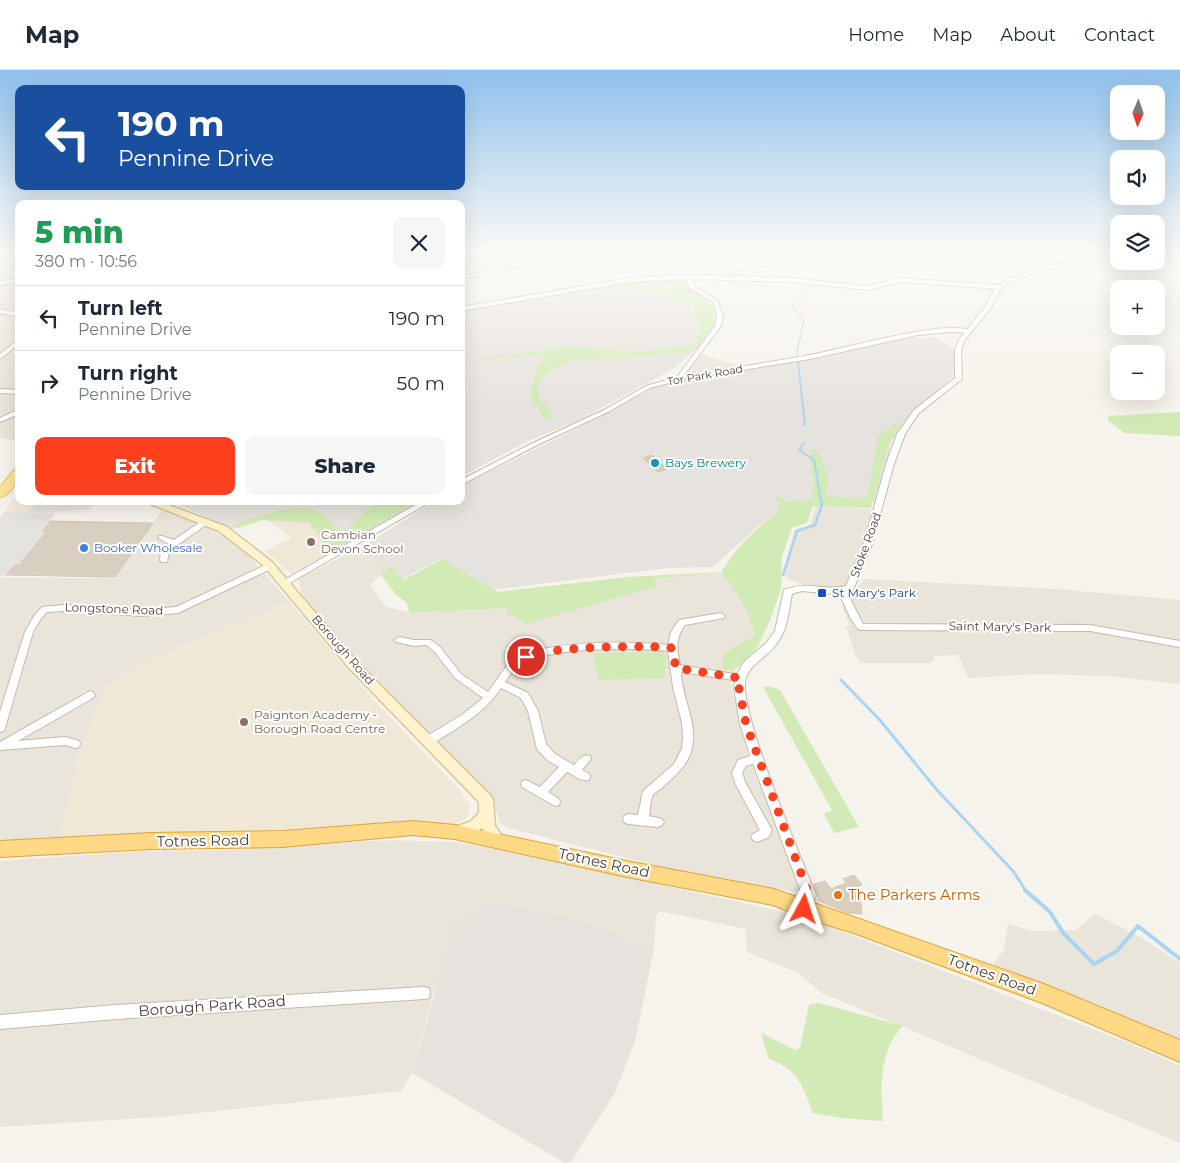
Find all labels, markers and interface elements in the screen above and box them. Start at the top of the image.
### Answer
text: Map [25,20,79,49]
text: Home [848,24,904,46]
text: Map [932,24,972,46]
text: About [1000,24,1056,46]
text: Contact [1084,24,1155,46]
north arrow [1110,85,1165,140]
map controls [1110,85,1165,400]
text: 190 m [118,102,224,145]
icon: left [35,105,100,170]
text: Pennine Drive [118,145,274,172]
button: sound [1110,150,1165,205]
text: 5 min [35,214,124,251]
button: layers [1110,215,1165,270]
button: close [393,217,445,269]
text: 380 m · 10:56 [35,252,137,271]
button: + [1110,280,1165,335]
text: Turn left [78,297,163,320]
icon: left [35,304,63,332]
text: 190 m [389,307,445,330]
text: Pennine Drive [78,320,191,339]
button: − [1110,345,1165,400]
street label: Tor Park Road [666,361,744,389]
text: Turn right [78,362,178,385]
icon: right [35,369,63,397]
text: 50 m [397,372,445,395]
text: Pennine Drive [78,385,191,404]
button: Exit [35,437,235,495]
button: Share [245,437,445,495]
place label: Bays Brewery [665,455,747,470]
marker: Bays Brewery [649,457,661,469]
street label: Stoke Road [847,510,884,579]
place label: Cambian Devon School [321,527,404,556]
marker: Cambian Devon School [305,536,317,548]
place label: Booker Wholesale [94,540,203,555]
marker: Booker Wholesale [78,542,90,554]
place label: St Mary's Park [832,585,917,600]
marker: St Mary's Park [816,587,828,599]
street label: Longstone Road [64,599,164,618]
street label: Borough Road [309,612,378,688]
street label: Saint Mary's Park [949,618,1052,635]
pin [505,636,547,678]
icon: arrive [512,643,540,671]
place label: Paignton Academy - Borough Road Centre [254,707,385,736]
marker: Paignton Academy - Borough Road Centre [238,716,250,728]
street label: Totnes Road [156,830,250,851]
street label: Totnes Road [557,844,652,881]
position arrow [777,882,829,934]
place label: The Parkers Arms [848,885,980,904]
marker: The Parkers Arms [832,889,844,901]
street label: Totnes Road [945,950,1039,999]
street label: Borough Park Road [138,991,286,1020]

